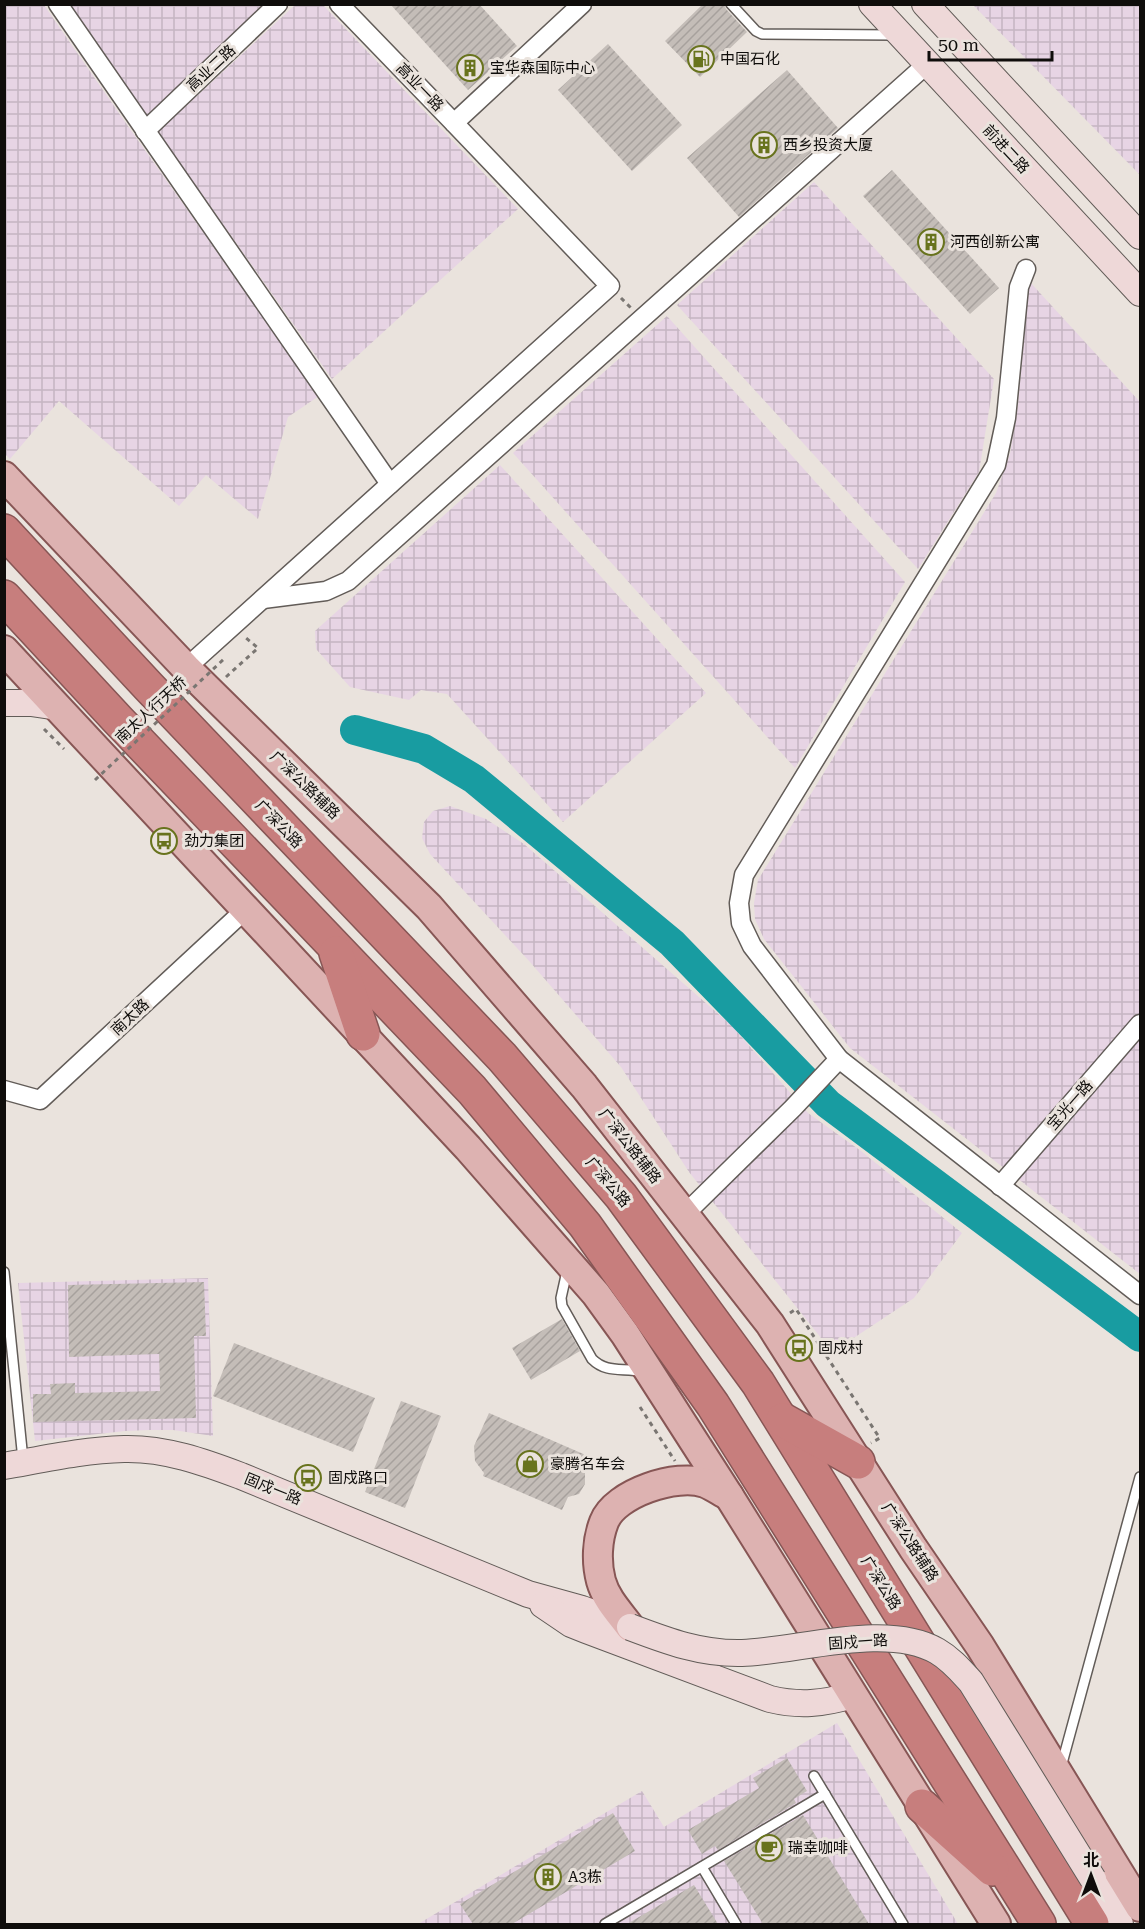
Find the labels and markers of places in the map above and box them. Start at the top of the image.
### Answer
fuel station icon: 中国石化 [686,44,716,74]
place label: 中国石化 [720,50,780,68]
building icon: 宝华森国际中心 [455,53,485,83]
place label: 宝华森国际中心 [490,59,595,77]
building icon: 西乡投资大厦 [749,130,779,160]
place label: 西乡投资大厦 [783,136,873,154]
building icon: 河西创新公寓 [916,227,946,257]
place label: 河西创新公寓 [950,233,1040,251]
bus stop icon: 劲力集团 [149,826,179,856]
place label: 劲力集团 [184,832,244,850]
bus stop icon: 固戍村 [784,1333,814,1363]
place label: 固戍村 [818,1339,863,1357]
shop icon: 豪腾名车会 [515,1449,545,1479]
place label: 豪腾名车会 [550,1455,625,1473]
bus stop icon: 固戍路口 [293,1463,323,1493]
place label: 固戍路口 [328,1469,388,1487]
cafe icon: 瑞幸咖啡 [754,1833,784,1863]
place label: 瑞幸咖啡 [788,1839,848,1857]
building icon: A3栋 [533,1862,563,1892]
place label: A3栋 [568,1868,602,1886]

